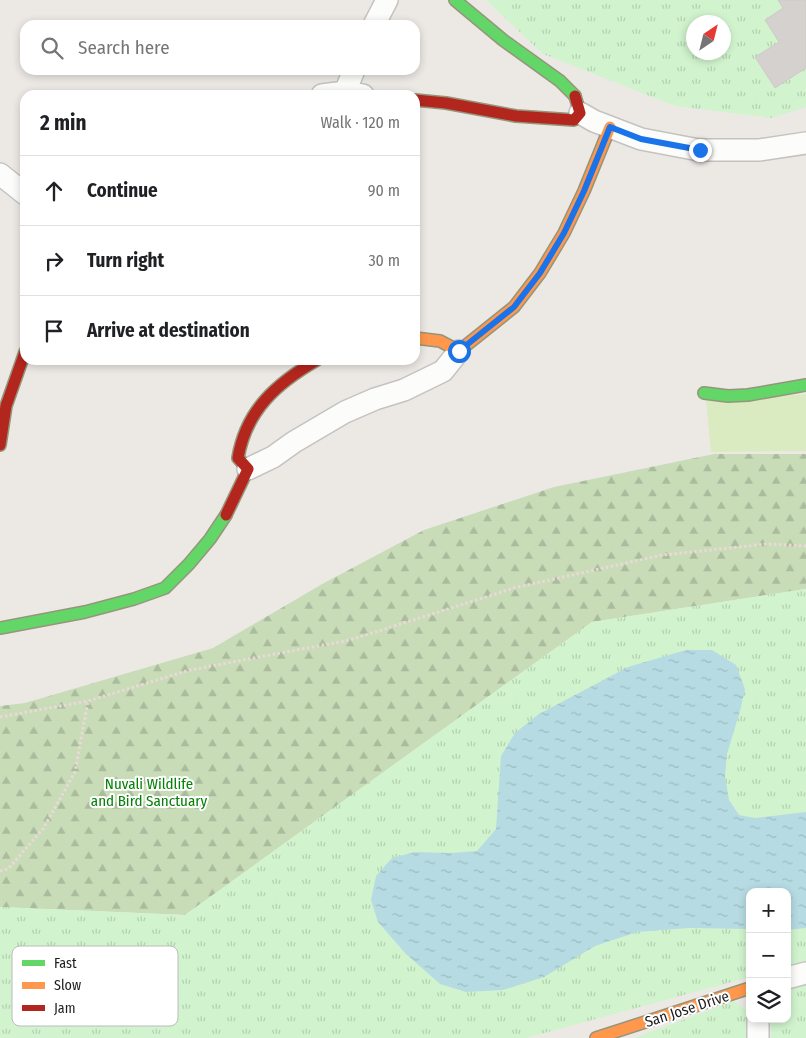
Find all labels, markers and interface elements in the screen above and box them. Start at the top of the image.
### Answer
north arrow [686,15,731,60]
search box [20,20,420,75]
icon: search [38,34,66,62]
text: Search here [78,36,170,59]
text: 2 min [40,110,87,136]
text: Walk · 120 m [321,113,400,132]
route end [689,139,712,162]
icon: ahead [40,177,68,205]
text: Continue [87,179,158,202]
text: 90 m [368,181,400,200]
icon: right [40,247,68,275]
text: Turn right [87,249,164,272]
text: 30 m [368,251,400,270]
icon: arrive [40,317,68,345]
text: Arrive at destination [87,319,250,342]
route start [448,340,471,363]
park label: Nuvali Wildlife and Bird Sanctuary [91,775,207,810]
map controls [746,888,791,1023]
button: + [746,888,791,933]
button: − [746,933,791,978]
legend [12,946,178,1026]
text: Fast [54,955,77,972]
text: Slow [54,977,81,994]
button: layers [746,978,791,1023]
street label: San Jose Drive [643,987,731,1031]
text: Jam [54,1000,75,1017]

